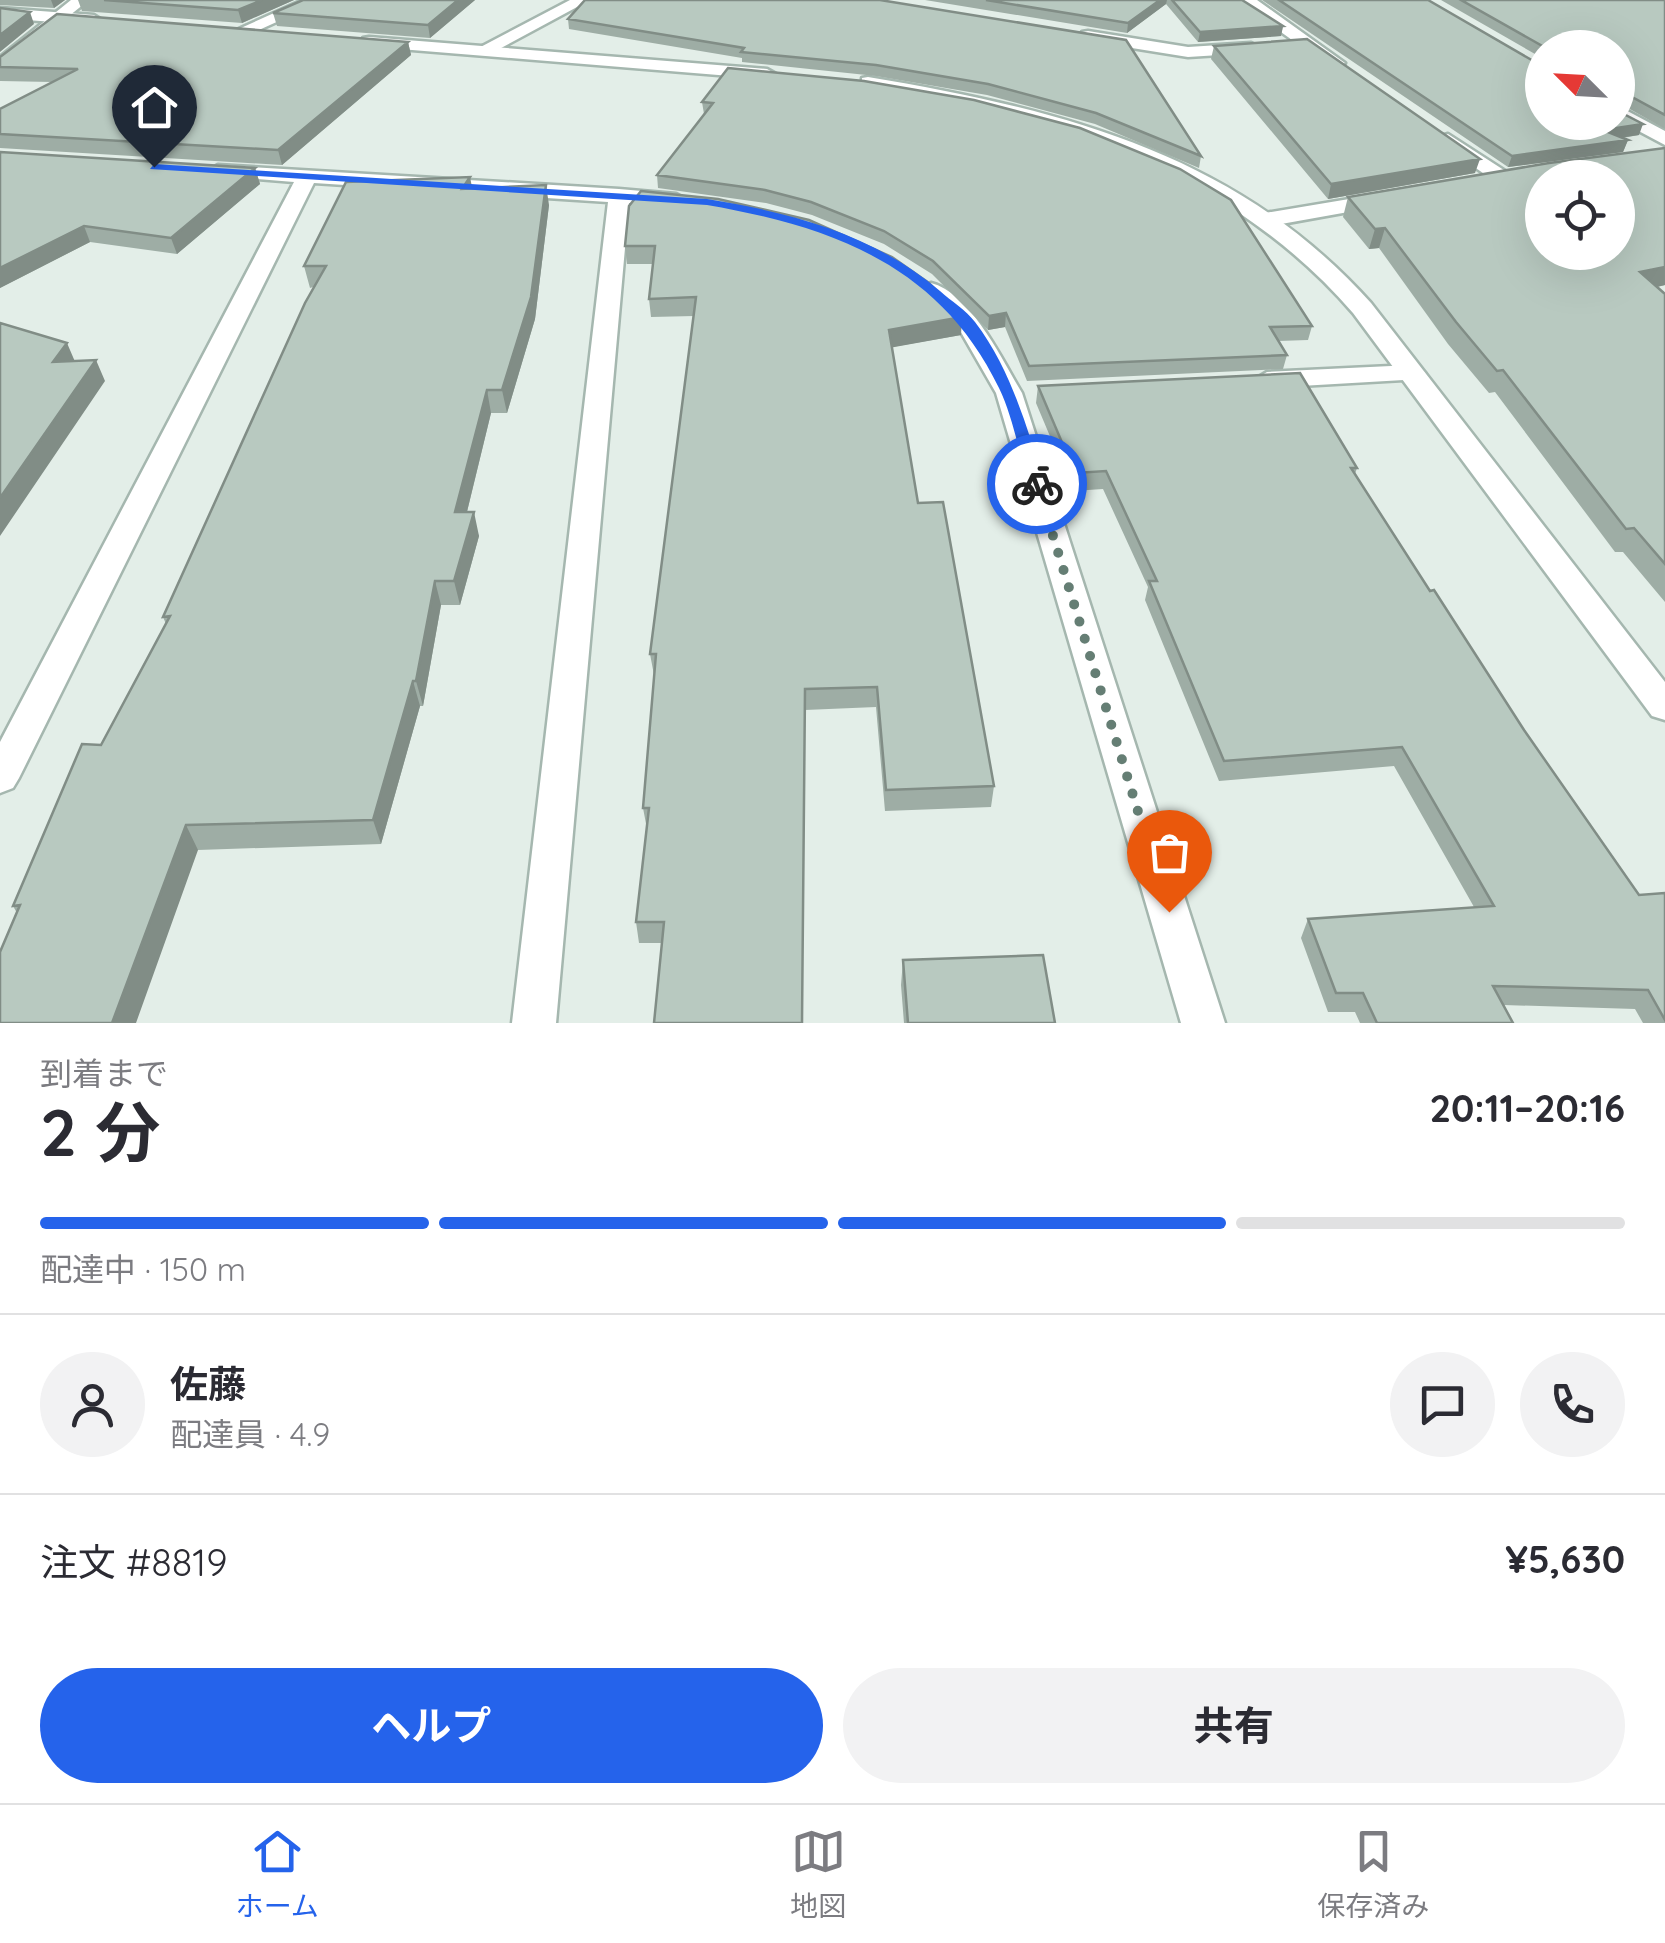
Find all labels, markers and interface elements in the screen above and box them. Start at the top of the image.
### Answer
north arrow [1525,30,1635,140]
map controls [1525,30,1635,270]
pin [112,65,197,168]
icon: home [127,80,182,135]
button: locate [1525,160,1635,270]
courier [987,434,1087,534]
icon: bike [1010,457,1065,512]
pin [1127,810,1212,913]
icon: bag [1142,825,1197,880]
text: 到着まで [40,1053,168,1093]
text: 20:11–20:16 [1429,1084,1625,1132]
text: 2 分 [40,1091,160,1172]
text: 配達中 · 150 m [40,1249,246,1289]
button: person [40,1352,145,1457]
button: chat [1390,1352,1495,1457]
button: phone [1520,1352,1625,1457]
text: 佐藤 [170,1360,246,1408]
text: 配達員 · 4.9 [170,1414,330,1454]
text: ¥5,630 [1505,1535,1625,1583]
text: 注文 #8819 [40,1538,228,1586]
button: ヘルプ [40,1668,823,1783]
button: 共有 [843,1668,1625,1783]
tab: ホーム [236,1824,319,1924]
tab: 地図 [790,1824,846,1924]
tab: 保存済み [1317,1824,1429,1924]

